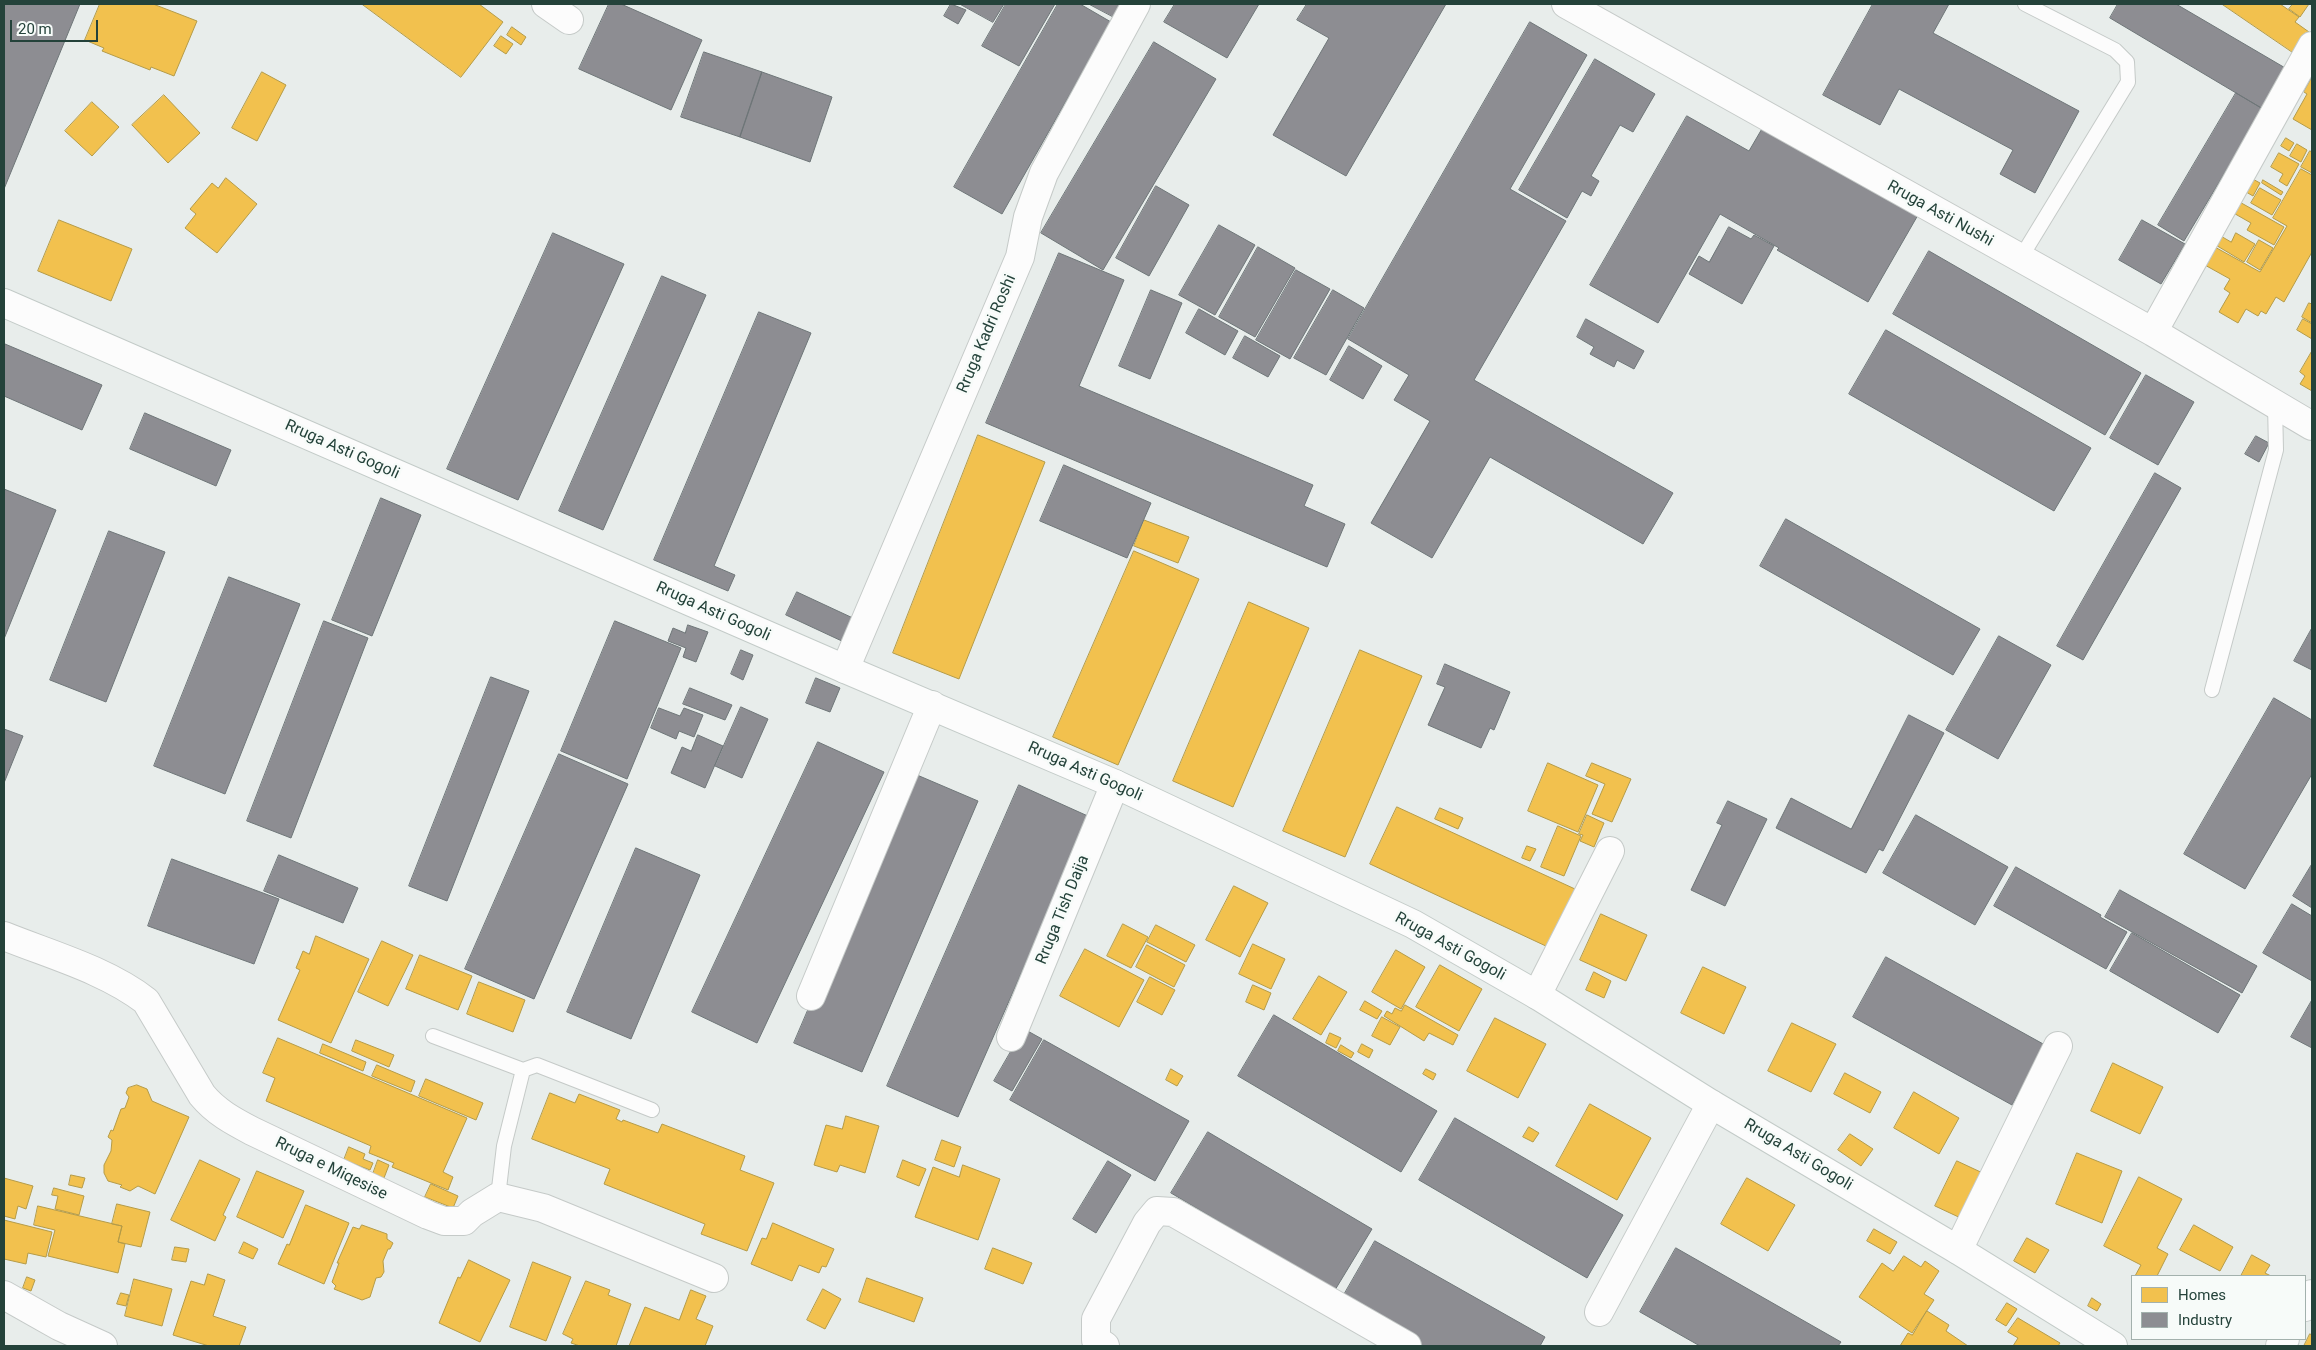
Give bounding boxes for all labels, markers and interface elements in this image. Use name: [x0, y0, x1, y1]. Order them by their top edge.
scale bar: [12, 10, 100, 42]
text: 20 m: [18, 20, 52, 38]
street label: Rruga Asti Nushi: [1883, 177, 1997, 251]
street label: Rruga Kadri Roshi: [953, 272, 1021, 396]
street label: Rruga Asti Gogoli: [282, 416, 402, 484]
street label: Rruga Asti Gogoli: [653, 578, 773, 646]
street label: Rruga Asti Gogoli: [1025, 738, 1145, 806]
street label: Rruga Tish Daija: [1032, 853, 1094, 967]
street label: Rruga Asti Gogoli: [1391, 909, 1509, 985]
street label: Rruga Asti Gogoli: [1740, 1115, 1856, 1195]
street label: Rruga e Miqesise: [272, 1134, 390, 1204]
legend: [2131, 1275, 2306, 1340]
text: Homes: [2178, 1286, 2226, 1304]
text: Industry: [2178, 1311, 2232, 1329]

